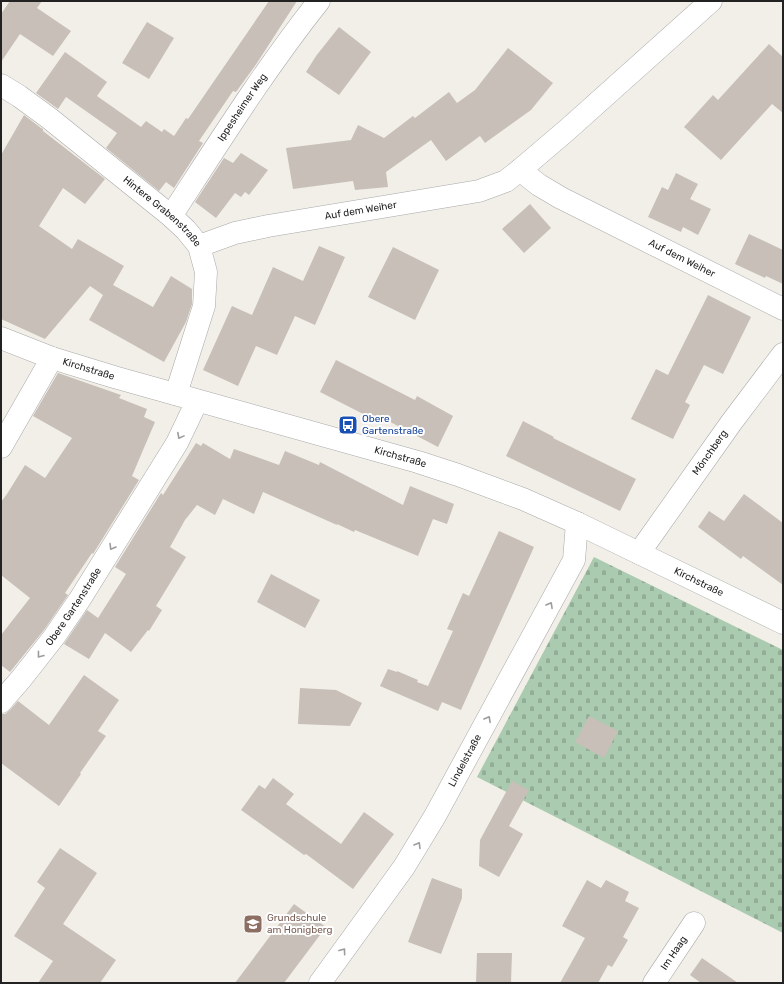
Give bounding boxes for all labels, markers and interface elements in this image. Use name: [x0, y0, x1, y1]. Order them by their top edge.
street label: Ippesheimer Weg: [215, 71, 270, 144]
street label: Hintere Grabenstraße: [121, 174, 203, 249]
street label: Auf dem Weiher: [324, 199, 398, 223]
street label: Auf dem Weiher: [647, 237, 717, 280]
street label: Kirchstraße: [61, 356, 116, 383]
place label: Obere Gartenstraße: [362, 413, 424, 437]
bus stop icon: Obere Gartenstraße: [337, 414, 359, 436]
street label: Mönchberg: [690, 428, 730, 478]
one-way arrow: [178, 432, 185, 439]
street label: Kirchstraße: [373, 444, 428, 470]
one-way arrow: [110, 543, 117, 550]
street label: Obere Gartenstraße: [43, 565, 104, 648]
street label: Kirchstraße: [672, 565, 726, 599]
one-way arrow: [545, 602, 552, 609]
one-way arrow: [38, 650, 45, 657]
one-way arrow: [483, 716, 490, 723]
street label: Lindelstraße: [446, 732, 484, 789]
one-way arrow: [413, 842, 420, 849]
place label: Grundschule am Honigberg: [267, 912, 332, 936]
school or university icon: Grundschule am Honigberg: [242, 913, 264, 935]
street label: Im Haag: [658, 934, 690, 972]
one-way arrow: [338, 949, 345, 956]

